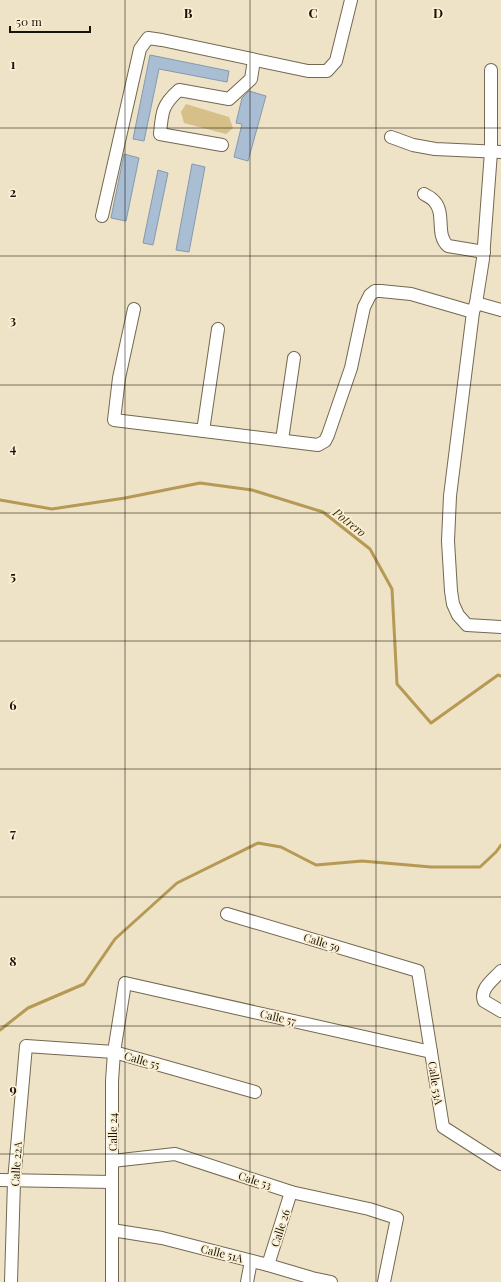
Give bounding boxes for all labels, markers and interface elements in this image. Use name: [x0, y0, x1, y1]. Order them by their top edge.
text: B: [184, 4, 193, 21]
text: C: [308, 4, 318, 21]
text: D: [433, 4, 443, 21]
scale bar: [10, 8, 90, 34]
text: 50 m: [16, 13, 42, 29]
text: 1: [11, 55, 16, 72]
text: 2: [10, 183, 17, 200]
text: 3: [10, 311, 16, 328]
text: 4: [10, 439, 17, 456]
water label: Potrero: [329, 504, 370, 540]
text: 5: [10, 567, 16, 584]
text: 6: [9, 696, 17, 713]
text: 7: [10, 824, 16, 841]
street label: Calle 59: [302, 929, 343, 955]
text: 8: [9, 952, 17, 969]
street label: Calle 57: [258, 1006, 298, 1029]
street label: Calle 55: [122, 1048, 162, 1072]
street label: Calle 53A: [425, 1060, 447, 1106]
text: 9: [9, 1080, 17, 1097]
street label: Calle 24: [105, 1112, 120, 1151]
street label: Calle 22A: [7, 1141, 25, 1187]
street label: Cale 53: [237, 1168, 273, 1192]
street label: Calle 26: [267, 1207, 293, 1249]
street label: Calle 51A: [199, 1241, 245, 1266]

